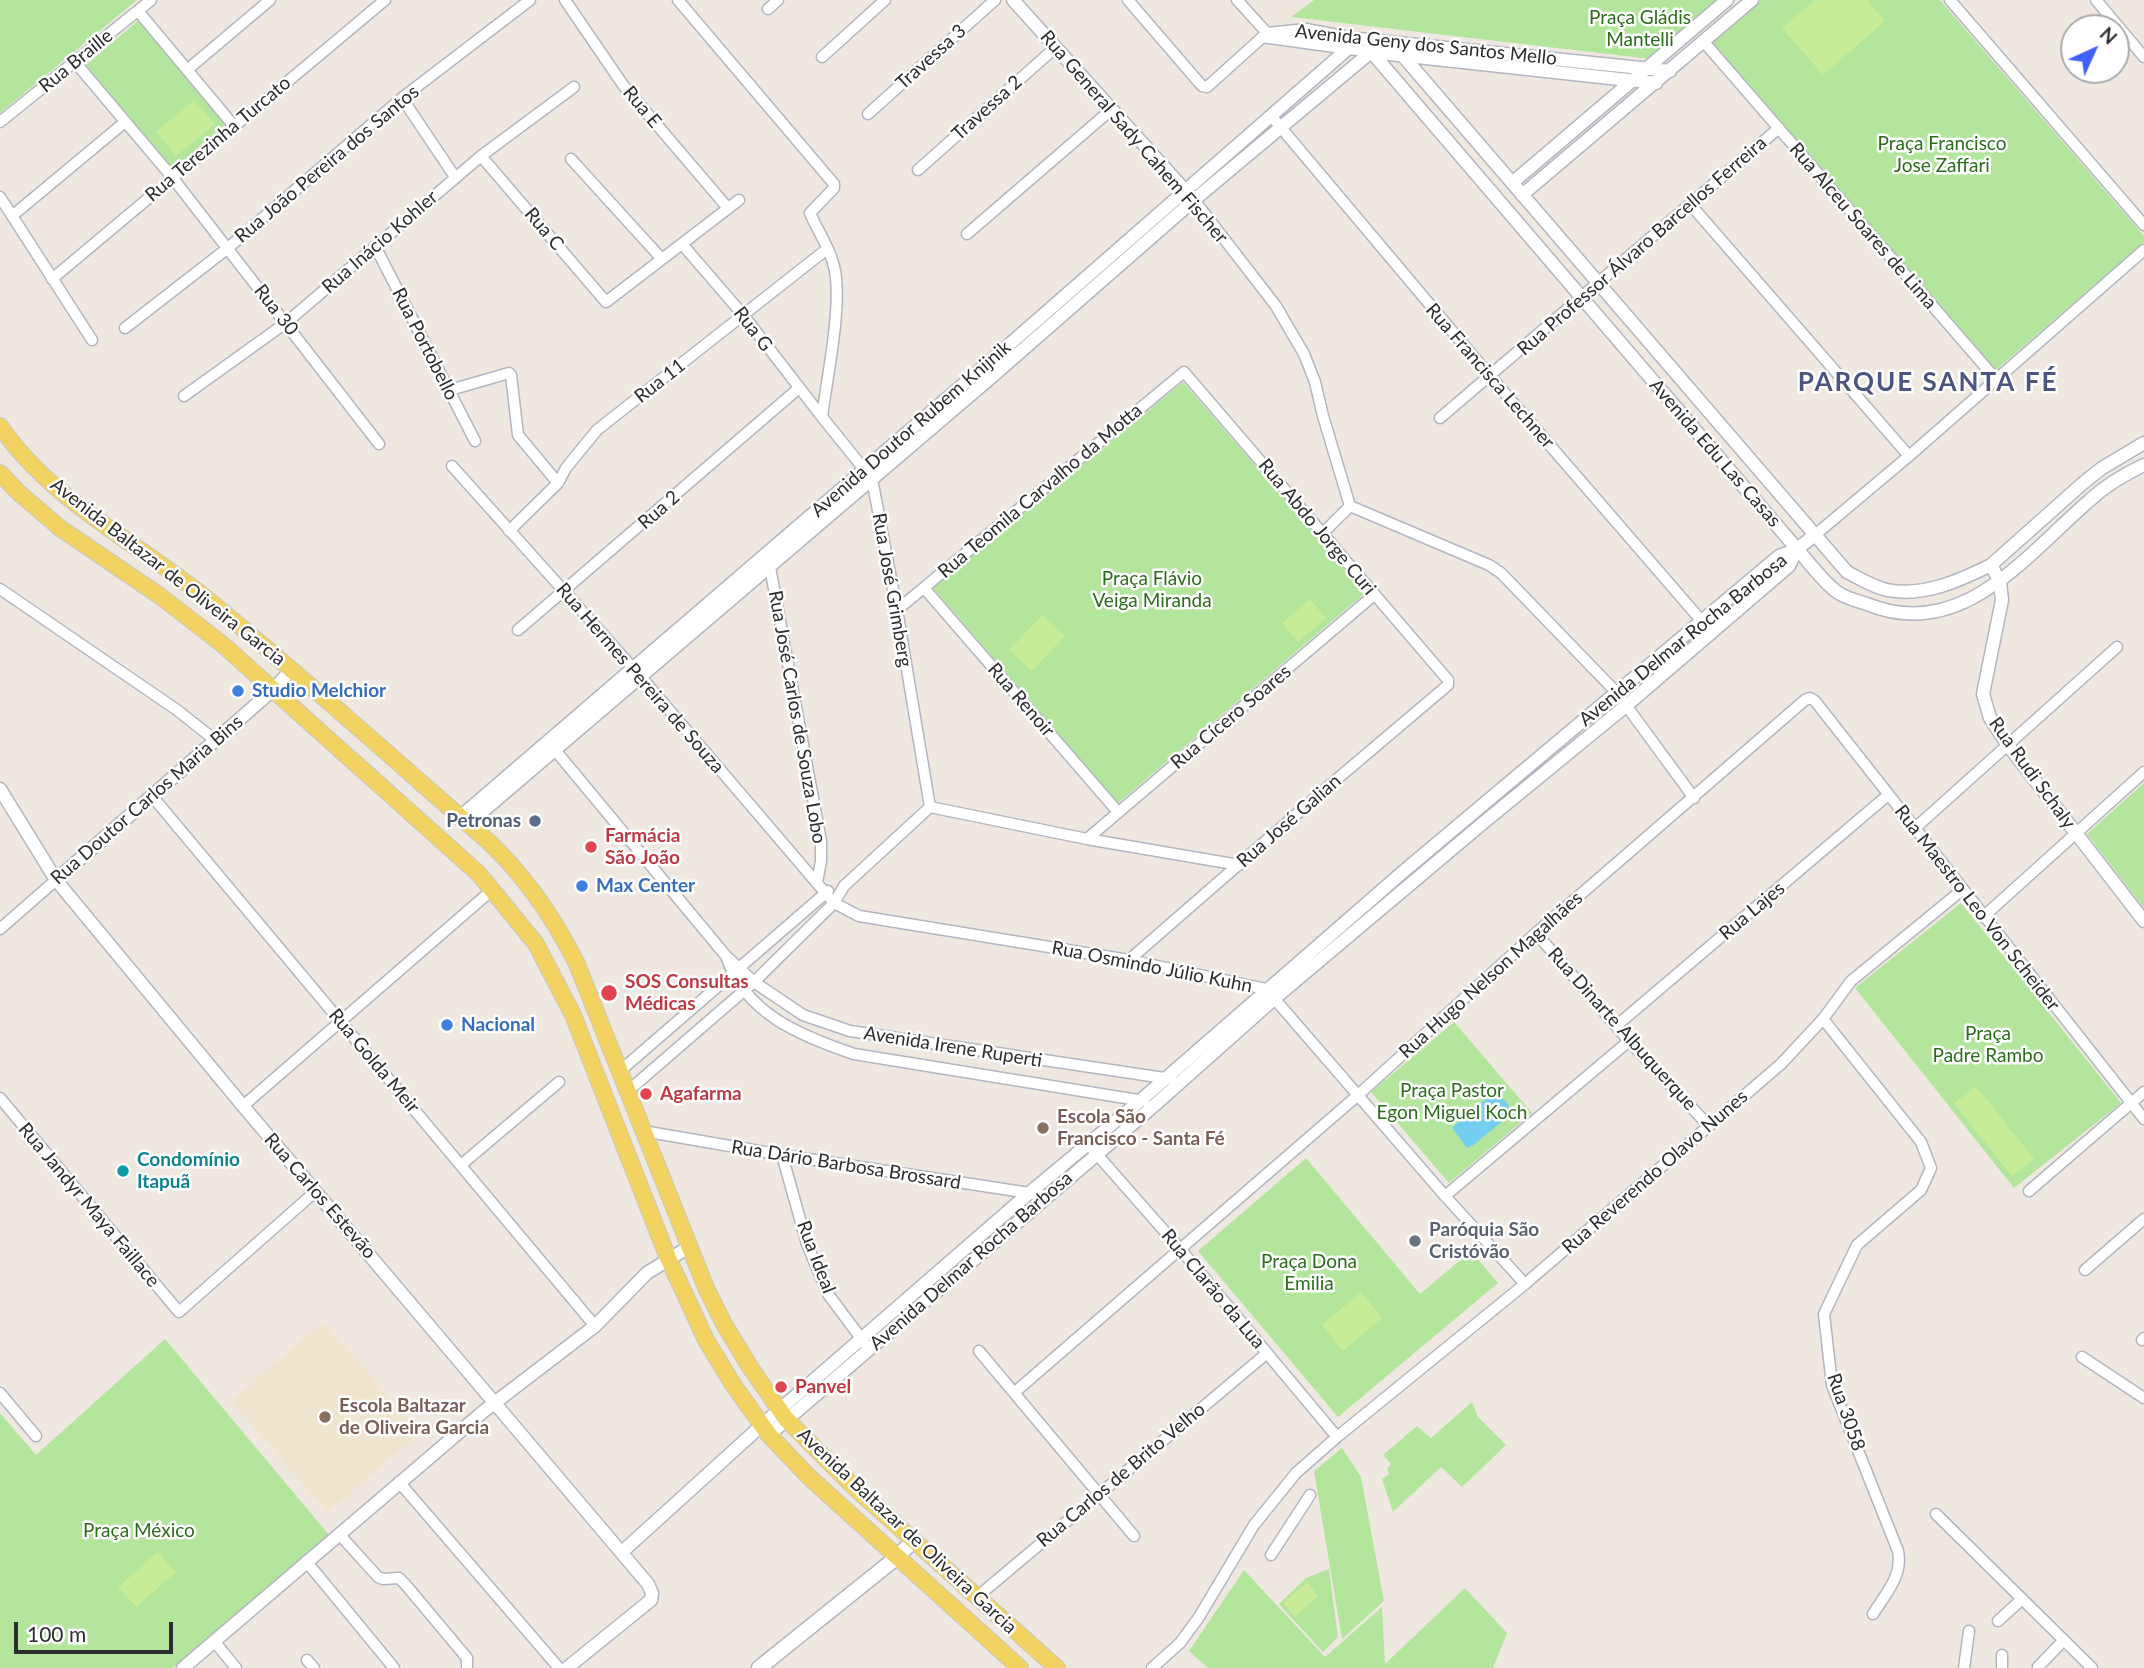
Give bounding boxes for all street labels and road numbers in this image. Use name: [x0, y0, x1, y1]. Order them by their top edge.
street label: Travessa 3: [891, 20, 971, 94]
street label: Avenida Geny dos Santos Mello: [1294, 20, 1558, 70]
street label: Rua Braille: [35, 24, 117, 98]
street label: Rua General Sady Cahem Fischer: [1035, 26, 1233, 248]
street label: Travessa 2: [947, 71, 1027, 145]
street label: Rua Terezinha Turcato: [141, 72, 295, 206]
street label: Rua João Pereira dos Santos: [230, 80, 424, 248]
street label: Rua E: [618, 82, 666, 132]
street label: Rua Professor Álvaro Barcellos Ferreira: [1513, 132, 1771, 360]
street label: Rua Alceu Soares de Lima: [1784, 138, 1942, 314]
street label: Rua Inácio Kohler: [318, 186, 442, 298]
street label: Rua C: [519, 203, 569, 255]
street label: Rua 30: [249, 280, 303, 340]
street label: Rua Portobello: [387, 284, 463, 404]
street label: Rua Francisca Lechner: [1421, 299, 1559, 453]
street label: Rua G: [729, 302, 777, 356]
street label: Avenida Doutor Rubem Knijnik: [806, 336, 1016, 522]
street label: Rua 11: [630, 354, 690, 408]
street label: Avenida Edu Las Casas: [1644, 374, 1786, 532]
street label: Rua Teomila Carvalho da Motta: [933, 399, 1147, 583]
street label: Rua Abdo Jorge Curi: [1253, 454, 1381, 600]
street label: Avenida Baltazar de Oliveira Garcia: [46, 473, 290, 671]
street label: Rua 2: [634, 486, 684, 534]
street label: Rua José Grimberg: [867, 511, 917, 669]
street label: Avenida Delmar Rocha Barbosa: [1574, 549, 1792, 731]
street label: Rua Hermes Pereira de Souza: [551, 578, 729, 778]
street label: Rua José Carlos de Souza Lobo: [763, 589, 831, 845]
street label: Rua Renoir: [983, 658, 1059, 742]
street label: Rua Cícero Soares: [1166, 660, 1296, 774]
street label: Rua Doutor Carlos Maria Bins: [46, 710, 248, 890]
street label: Rua Rudi Schaly: [1984, 713, 2080, 833]
street label: Rua José Galian: [1232, 770, 1346, 872]
street label: Rua Maestro Leo Von Scheider: [1890, 801, 2064, 1015]
street label: Rua Lajes: [1715, 877, 1789, 945]
street label: Rua Hugo Nelson Magalhães: [1395, 887, 1587, 1063]
street label: Rua Osmindo Júlio Kuhn: [1050, 936, 1254, 998]
street label: Rua Dinarte Albuquerque: [1543, 943, 1701, 1115]
street label: Rua Golda Meir: [324, 1004, 424, 1118]
street label: Avenida Irene Ruperti: [862, 1022, 1044, 1072]
street label: Rua Reverendo Olavo Nunes: [1558, 1085, 1752, 1259]
street label: Rua Jandyr Maya Faillace: [14, 1118, 164, 1292]
street label: Rua Carlos Estevão: [259, 1128, 381, 1264]
street label: Rua Dário Barbosa Brossard: [730, 1136, 962, 1194]
street label: Avenida Delmar Rocha Barbosa: [865, 1167, 1077, 1355]
street label: Rua Ideal: [792, 1217, 840, 1297]
street label: Rua Clarão da Lua: [1156, 1225, 1270, 1353]
street label: Rua 3058: [1822, 1370, 1870, 1454]
street label: Rua Carlos de Brito Velho: [1032, 1398, 1210, 1552]
street label: Avenida Baltazar de Oliveira Garcia: [793, 1423, 1021, 1639]

